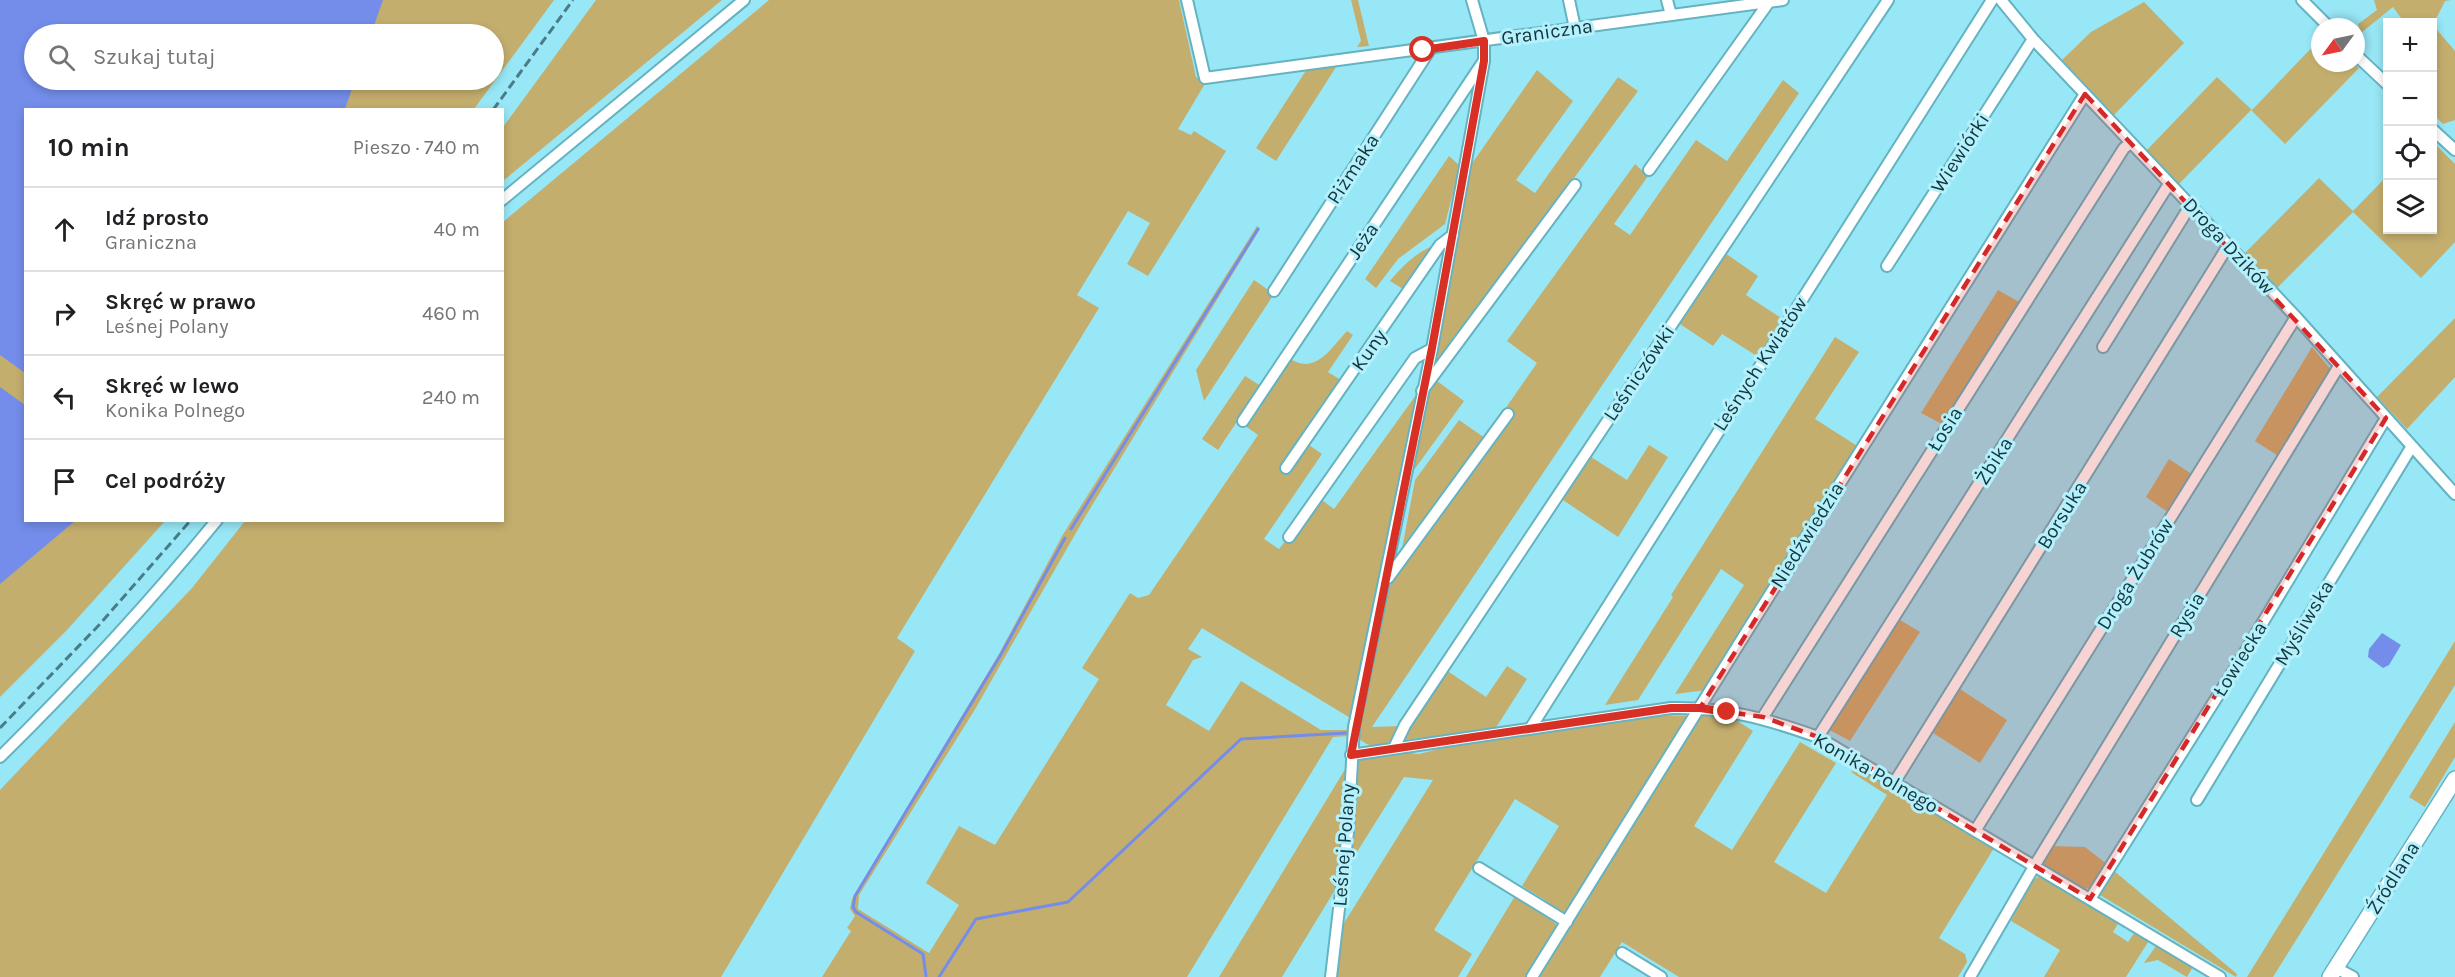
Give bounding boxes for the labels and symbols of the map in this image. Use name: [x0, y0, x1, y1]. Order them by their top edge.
street label: Graniczna: [1500, 14, 1594, 50]
north arrow: [2311, 18, 2365, 72]
route start: [1409, 36, 1435, 62]
street label: Wiewiórki: [1926, 109, 1994, 197]
street label: Piżmaka: [1322, 130, 1384, 208]
street label: Droga Dzików: [2178, 193, 2280, 299]
street label: Jeża: [1343, 218, 1383, 264]
street label: Leśnych Kwiatów: [1708, 292, 1812, 435]
street label: Leśniczówki: [1599, 321, 1679, 425]
street label: Kuny: [1346, 325, 1392, 375]
street label: Łosia: [1923, 403, 1967, 455]
street label: Żbika: [1970, 433, 2018, 489]
street label: Borsuka: [2032, 477, 2092, 553]
street label: Niedźwiedzia: [1765, 478, 1849, 592]
street label: Droga Żubrów: [2092, 514, 2179, 634]
street label: Myśliwska: [2270, 576, 2338, 670]
street label: Rysia: [2165, 588, 2209, 642]
street label: Łowiecka: [2208, 617, 2272, 701]
route end: [1713, 698, 1739, 724]
street label: Konika Polnego: [1809, 728, 1943, 818]
street label: Leśnej Polany: [1328, 783, 1360, 907]
street label: Źródlana: [2361, 837, 2424, 919]

